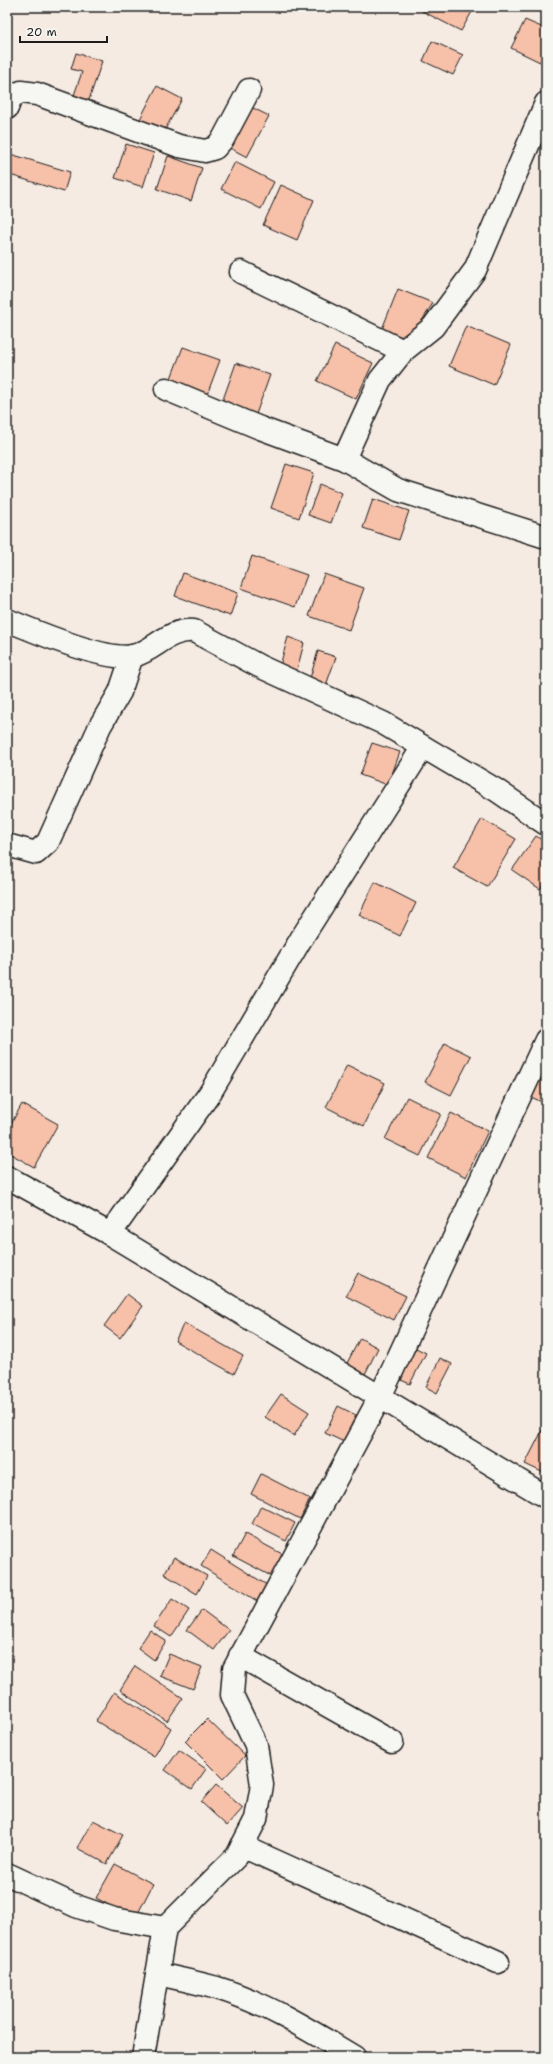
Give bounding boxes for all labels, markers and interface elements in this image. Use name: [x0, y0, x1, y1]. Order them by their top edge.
scale bar: [20, 18, 107, 44]
text: 20 m: [26, 24, 57, 40]

